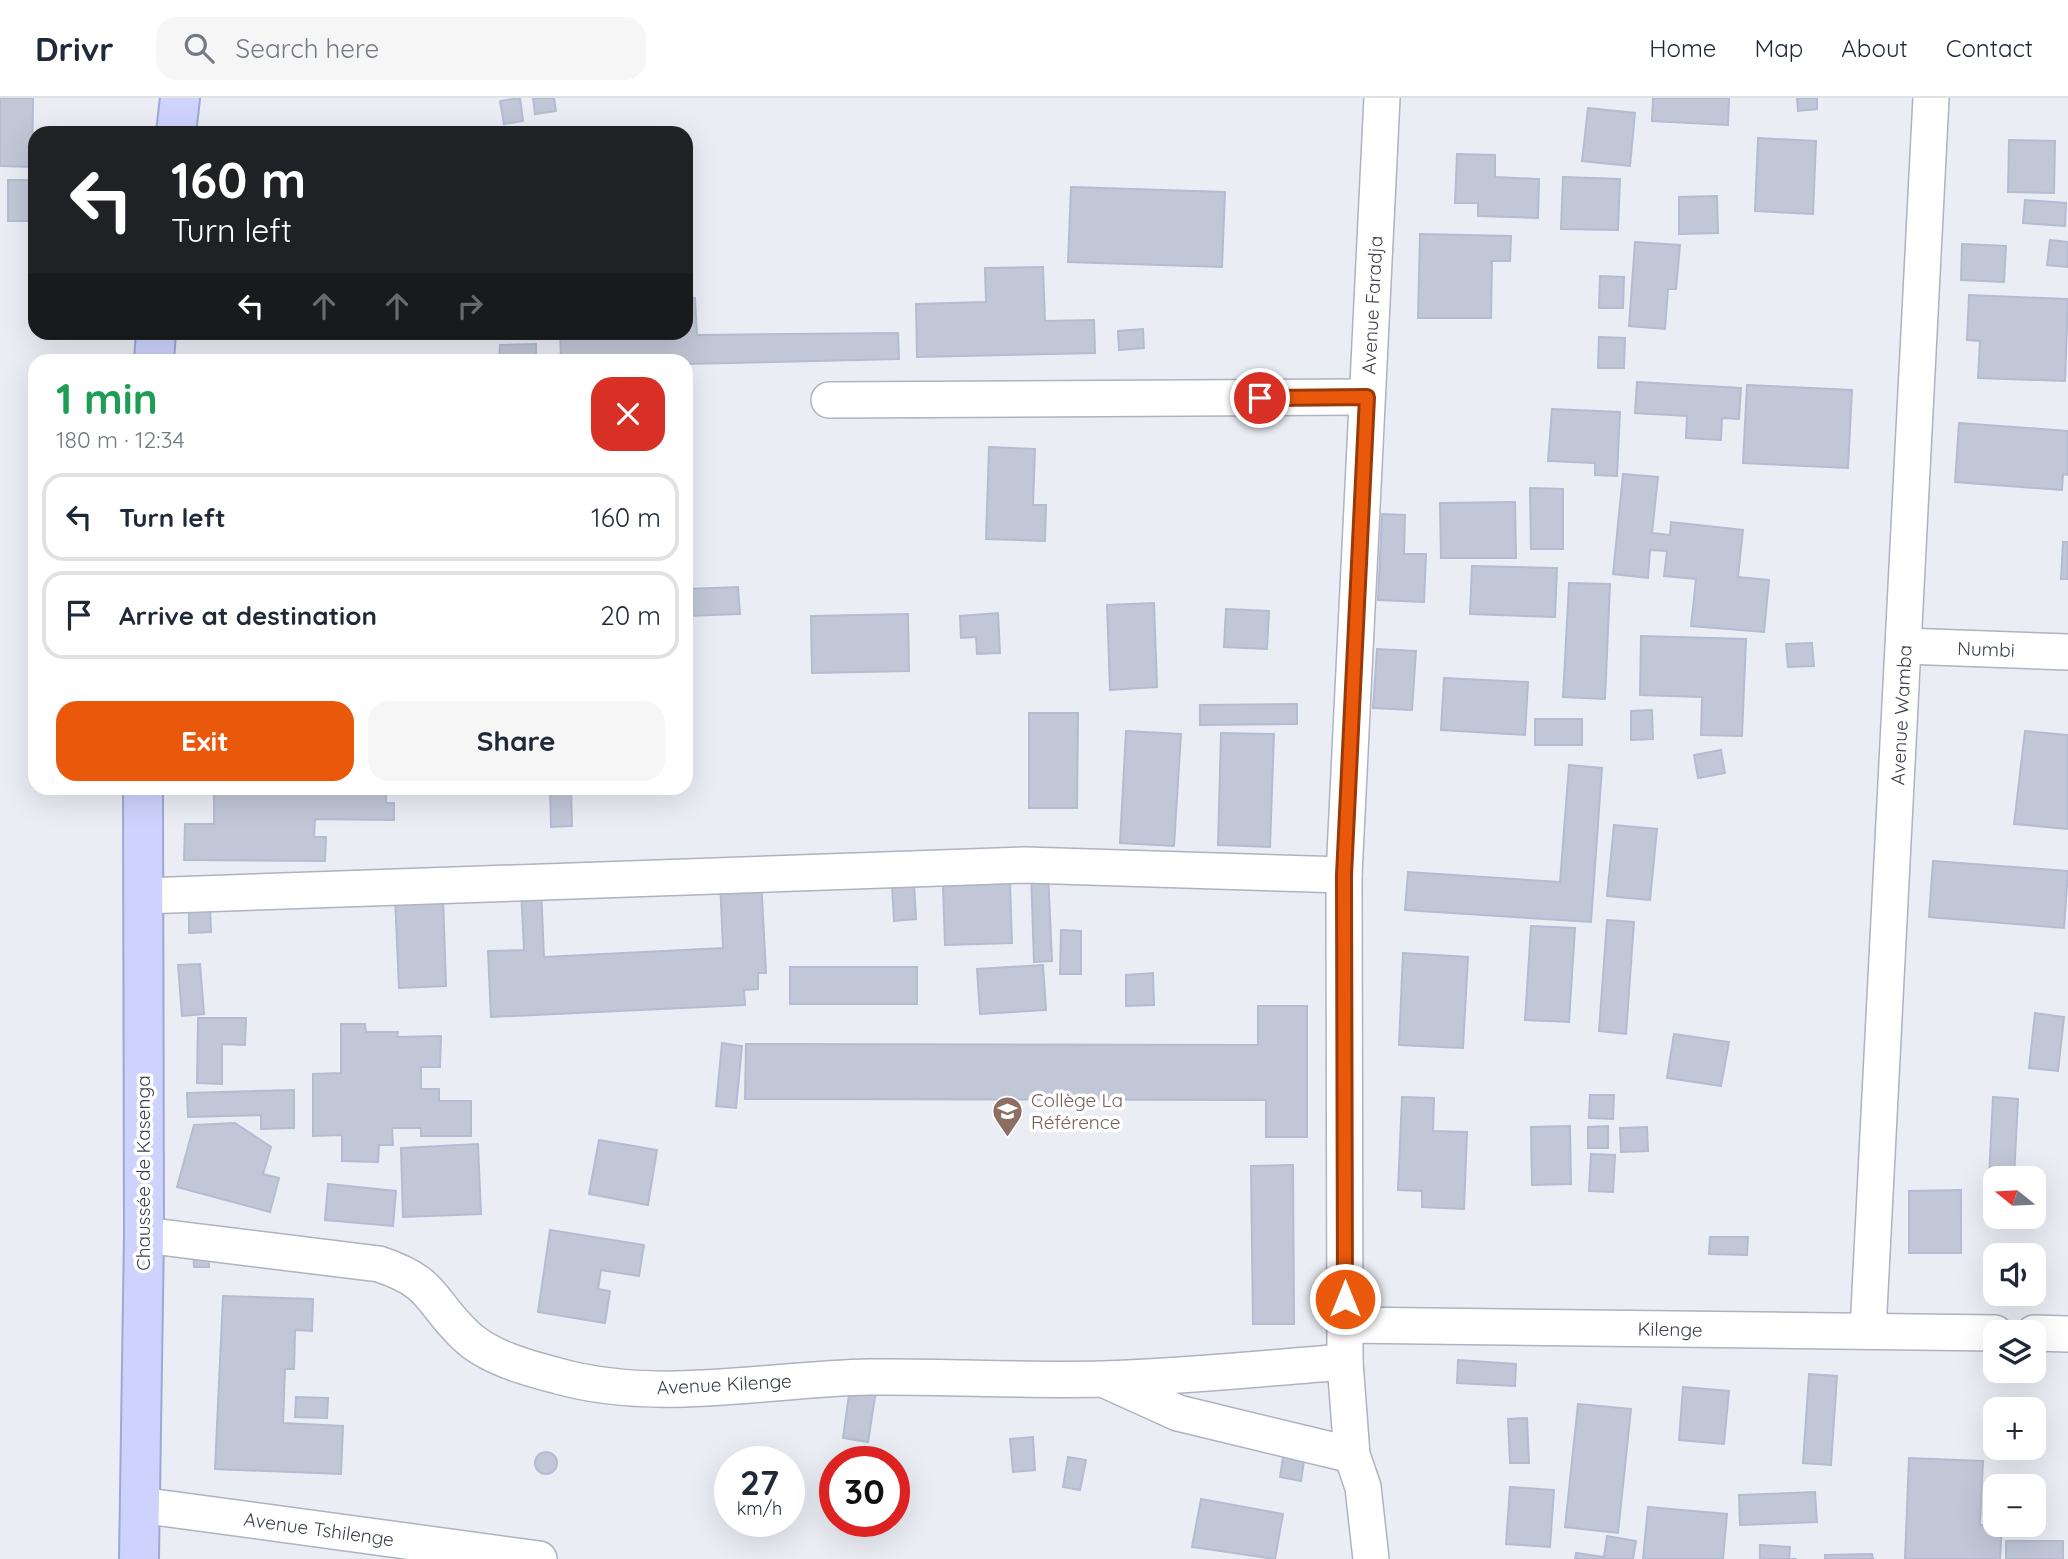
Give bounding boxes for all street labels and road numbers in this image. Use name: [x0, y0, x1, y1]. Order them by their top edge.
street label: Avenue Faradja: [1356, 235, 1388, 375]
street label: Numbi: [1957, 636, 2015, 662]
street label: Avenue Wamba: [1885, 644, 1917, 786]
street label: Chaussée de Kasenga: [131, 1075, 155, 1271]
street label: Kilenge: [1637, 1316, 1703, 1342]
street label: Avenue Kilenge: [656, 1368, 792, 1400]
street label: Avenue Tshilenge: [242, 1507, 396, 1551]

